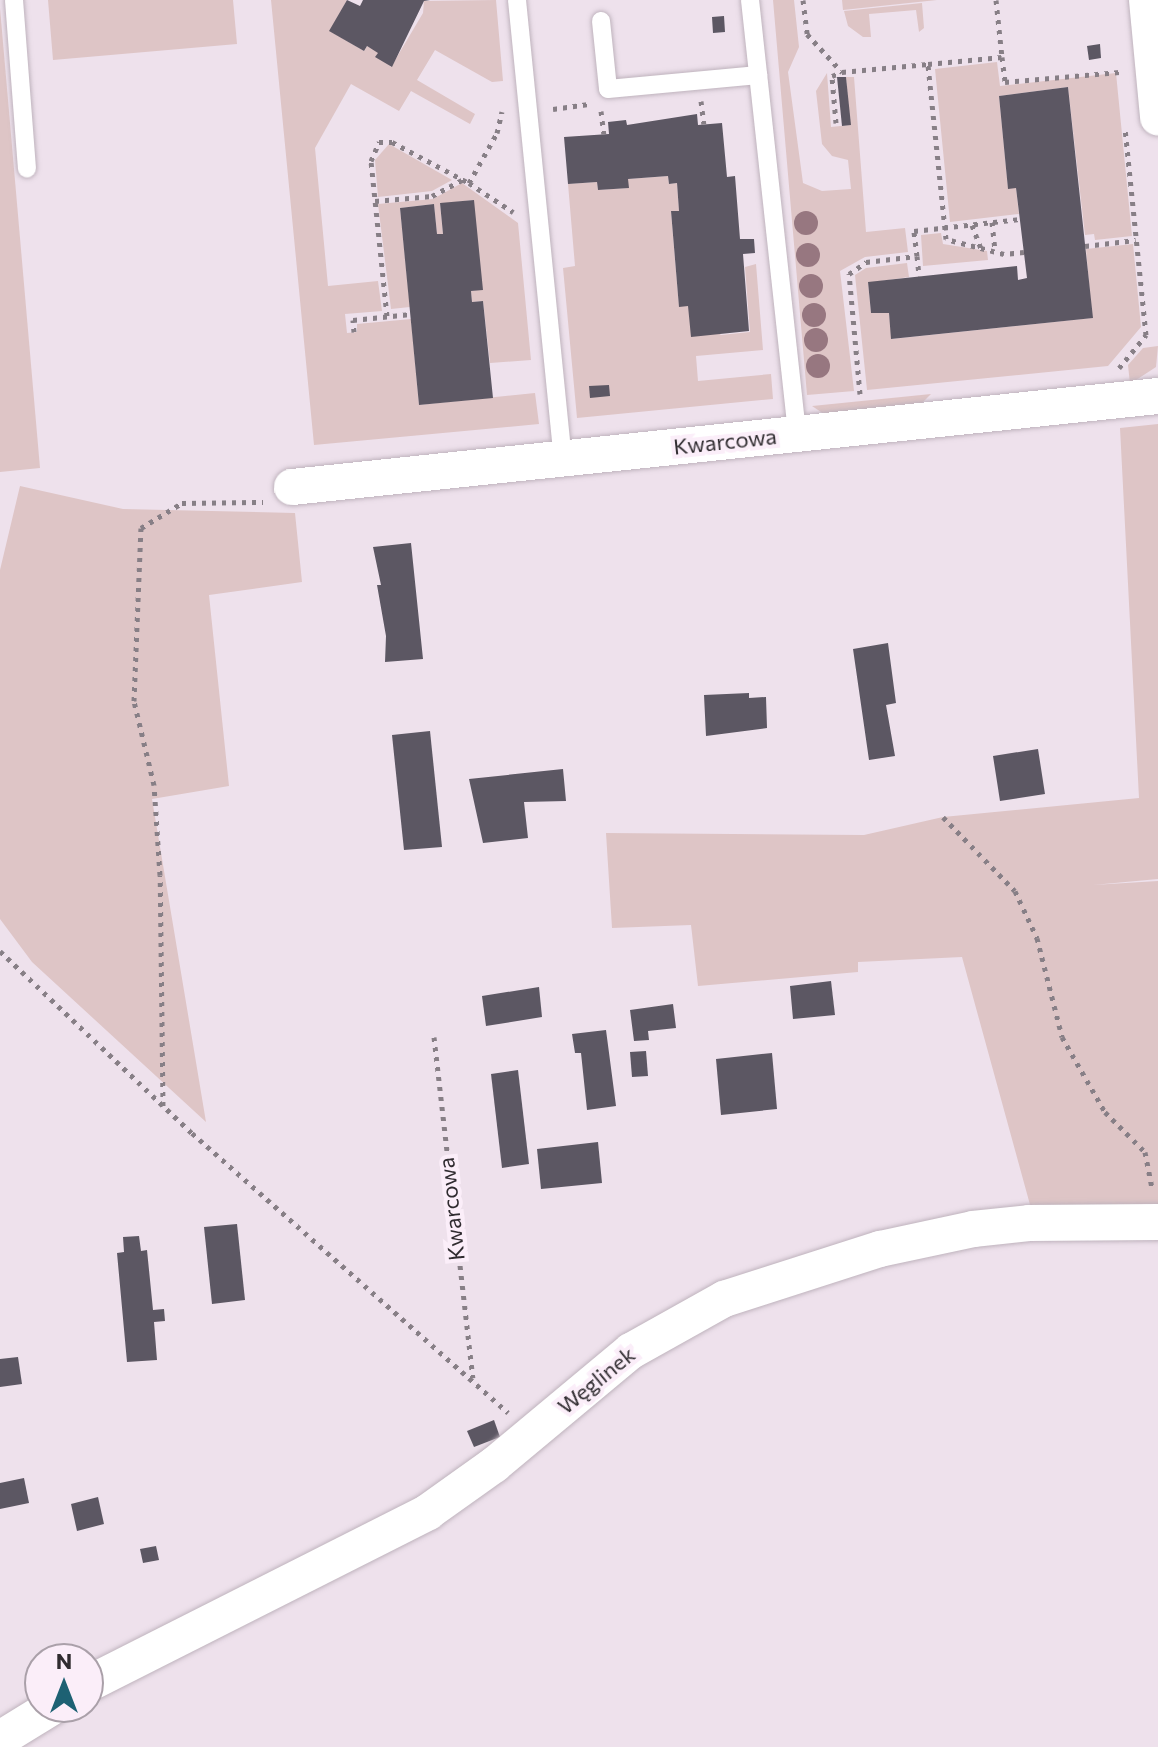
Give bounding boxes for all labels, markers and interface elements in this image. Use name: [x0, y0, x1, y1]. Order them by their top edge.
street label: Kwarcowa: [672, 422, 778, 460]
street label: Kwarcowa: [432, 1156, 470, 1262]
street label: Węglinek: [552, 1341, 640, 1419]
north arrow: [24, 1643, 104, 1723]
text: N: [56, 1647, 72, 1674]

